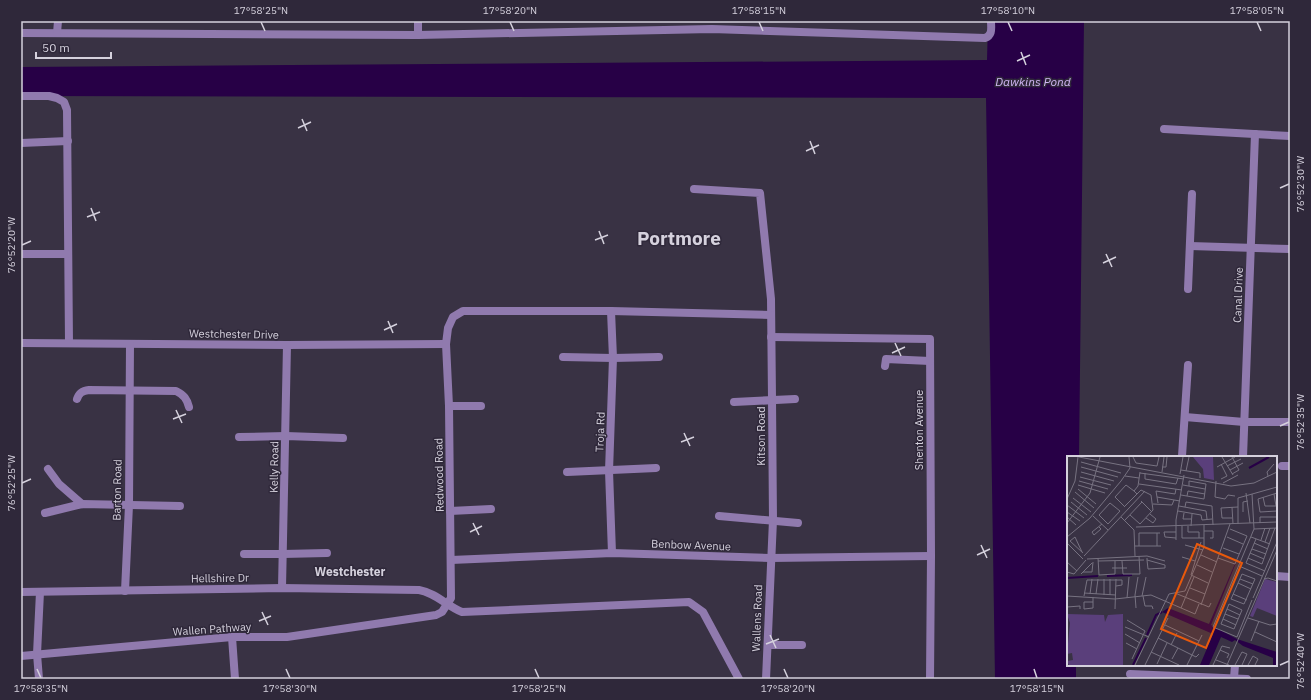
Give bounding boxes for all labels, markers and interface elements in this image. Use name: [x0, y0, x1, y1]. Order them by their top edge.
text: 17°58'25"N: [234, 4, 288, 17]
text: 17°58'20"N: [483, 4, 537, 17]
text: 17°58'15"N: [732, 4, 786, 17]
text: 17°58'10"N: [981, 4, 1035, 17]
text: 17°58'05"N: [1230, 4, 1284, 17]
scale bar: [36, 34, 111, 60]
text: 50 m: [42, 40, 70, 55]
water label: Dawkins Pond: [995, 74, 1071, 89]
text: 76°52'30"W: [1294, 156, 1307, 212]
text: 76°52'20"W: [5, 217, 18, 273]
district label: Portmore: [637, 226, 721, 250]
street label: Canal Drive: [1230, 267, 1246, 323]
street label: Westchester Drive: [189, 326, 279, 342]
street label: Shenton Avenue: [912, 390, 926, 470]
text: 76°52'35"W: [1294, 394, 1307, 450]
street label: Kitson Road: [754, 406, 768, 466]
street label: Troja Rd: [592, 412, 608, 452]
street label: Redwood Road: [431, 438, 447, 512]
street label: Kelly Road: [267, 441, 281, 493]
text: 76°52'25"W: [5, 455, 18, 511]
inset map: [1067, 456, 1277, 666]
street label: Barton Road: [109, 459, 125, 521]
street label: Benbow Avenue: [651, 537, 731, 553]
district label: Westchester: [315, 564, 386, 579]
street label: Hellshire Dr: [191, 570, 249, 586]
street label: Wallens Road: [749, 584, 765, 652]
street label: Wallen Pathway: [172, 619, 252, 639]
text: 76°52'40"W: [1294, 633, 1307, 689]
text: 17°58'35"N: [14, 682, 68, 695]
text: 17°58'30"N: [263, 682, 317, 695]
text: 17°58'25"N: [512, 682, 566, 695]
text: 17°58'20"N: [761, 682, 815, 695]
text: 17°58'15"N: [1010, 682, 1064, 695]

